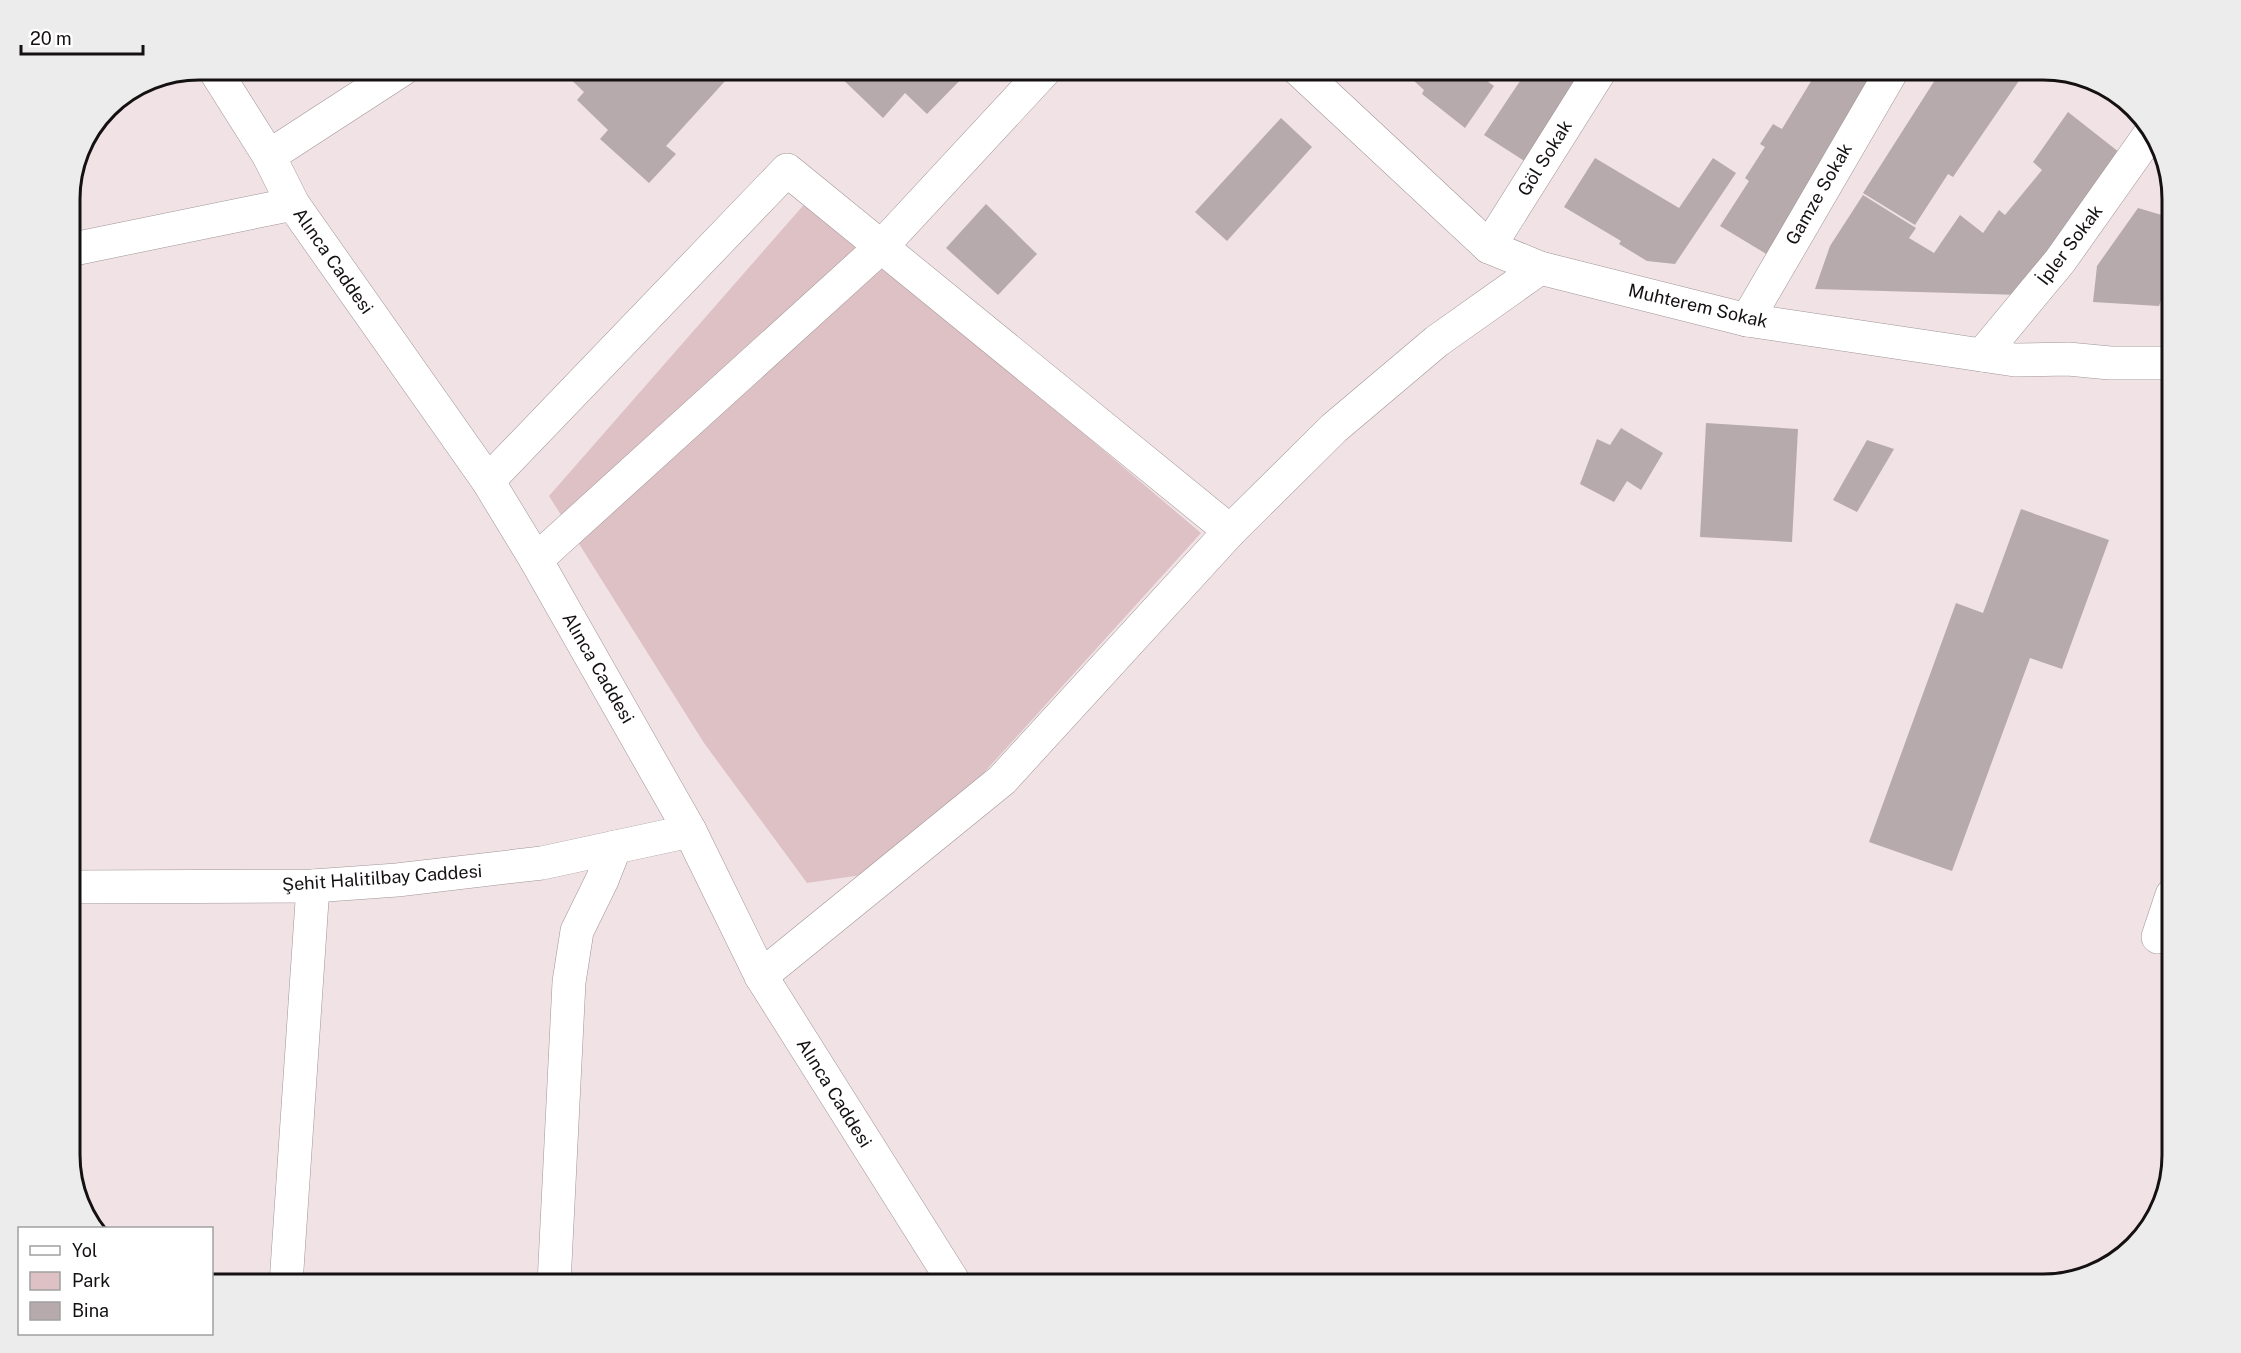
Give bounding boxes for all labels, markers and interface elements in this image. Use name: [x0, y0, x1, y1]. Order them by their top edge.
scale bar: [21, 18, 142, 56]
text: 20 m: [30, 28, 72, 49]
street label: Göl Sokak: [1513, 116, 1576, 200]
street label: Gamze Sokak: [1781, 139, 1856, 248]
street label: İpler Sokak: [2032, 200, 2106, 289]
street label: Alınca Caddesi: [289, 204, 378, 318]
street label: Muhterem Sokak: [1626, 279, 1770, 332]
street label: Alınca Caddesi: [558, 609, 639, 727]
street label: Şehit Halitilbay Caddesi: [281, 860, 483, 895]
street label: Alınca Caddesi: [793, 1034, 876, 1151]
legend: [18, 1227, 213, 1335]
text: Yol: [72, 1240, 97, 1261]
text: Park: [72, 1270, 110, 1291]
text: Bina: [72, 1300, 109, 1321]

